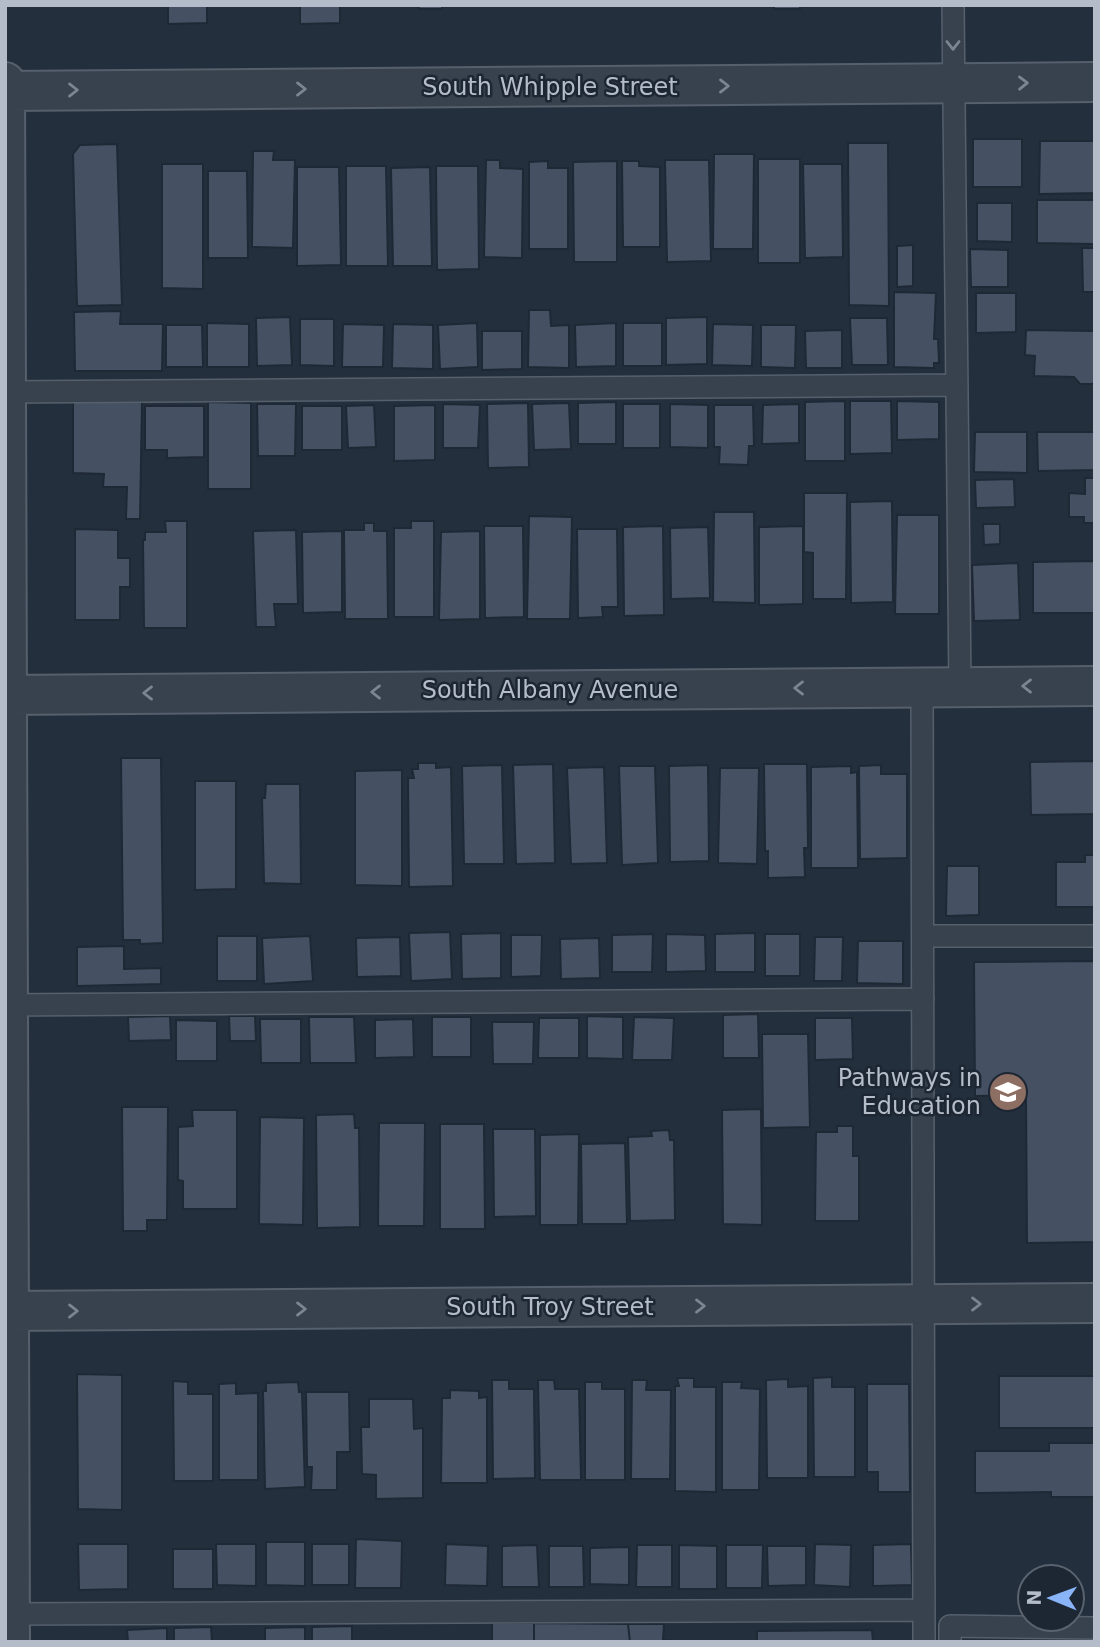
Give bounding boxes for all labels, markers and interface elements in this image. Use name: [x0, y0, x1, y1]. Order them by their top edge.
one-way arrow: [945, 40, 961, 51]
street label: South Whipple Street: [422, 73, 678, 101]
one-way arrow: [1017, 76, 1028, 91]
one-way arrow: [720, 78, 730, 94]
one-way arrow: [296, 81, 307, 97]
one-way arrow: [69, 82, 79, 98]
street label: South Albany Avenue: [422, 676, 678, 704]
one-way arrow: [1021, 678, 1031, 694]
one-way arrow: [793, 680, 804, 696]
one-way arrow: [370, 684, 380, 700]
one-way arrow: [142, 686, 153, 701]
place label: Pathways in Education: [838, 1064, 981, 1120]
school or university icon: Pathways in Education: [987, 1071, 1029, 1113]
street label: South Troy Street: [446, 1293, 654, 1321]
one-way arrow: [972, 1296, 982, 1312]
one-way arrow: [695, 1298, 706, 1314]
one-way arrow: [296, 1301, 307, 1317]
one-way arrow: [69, 1303, 79, 1319]
north arrow: [1016, 1563, 1086, 1633]
text: N: [1023, 1590, 1045, 1606]

